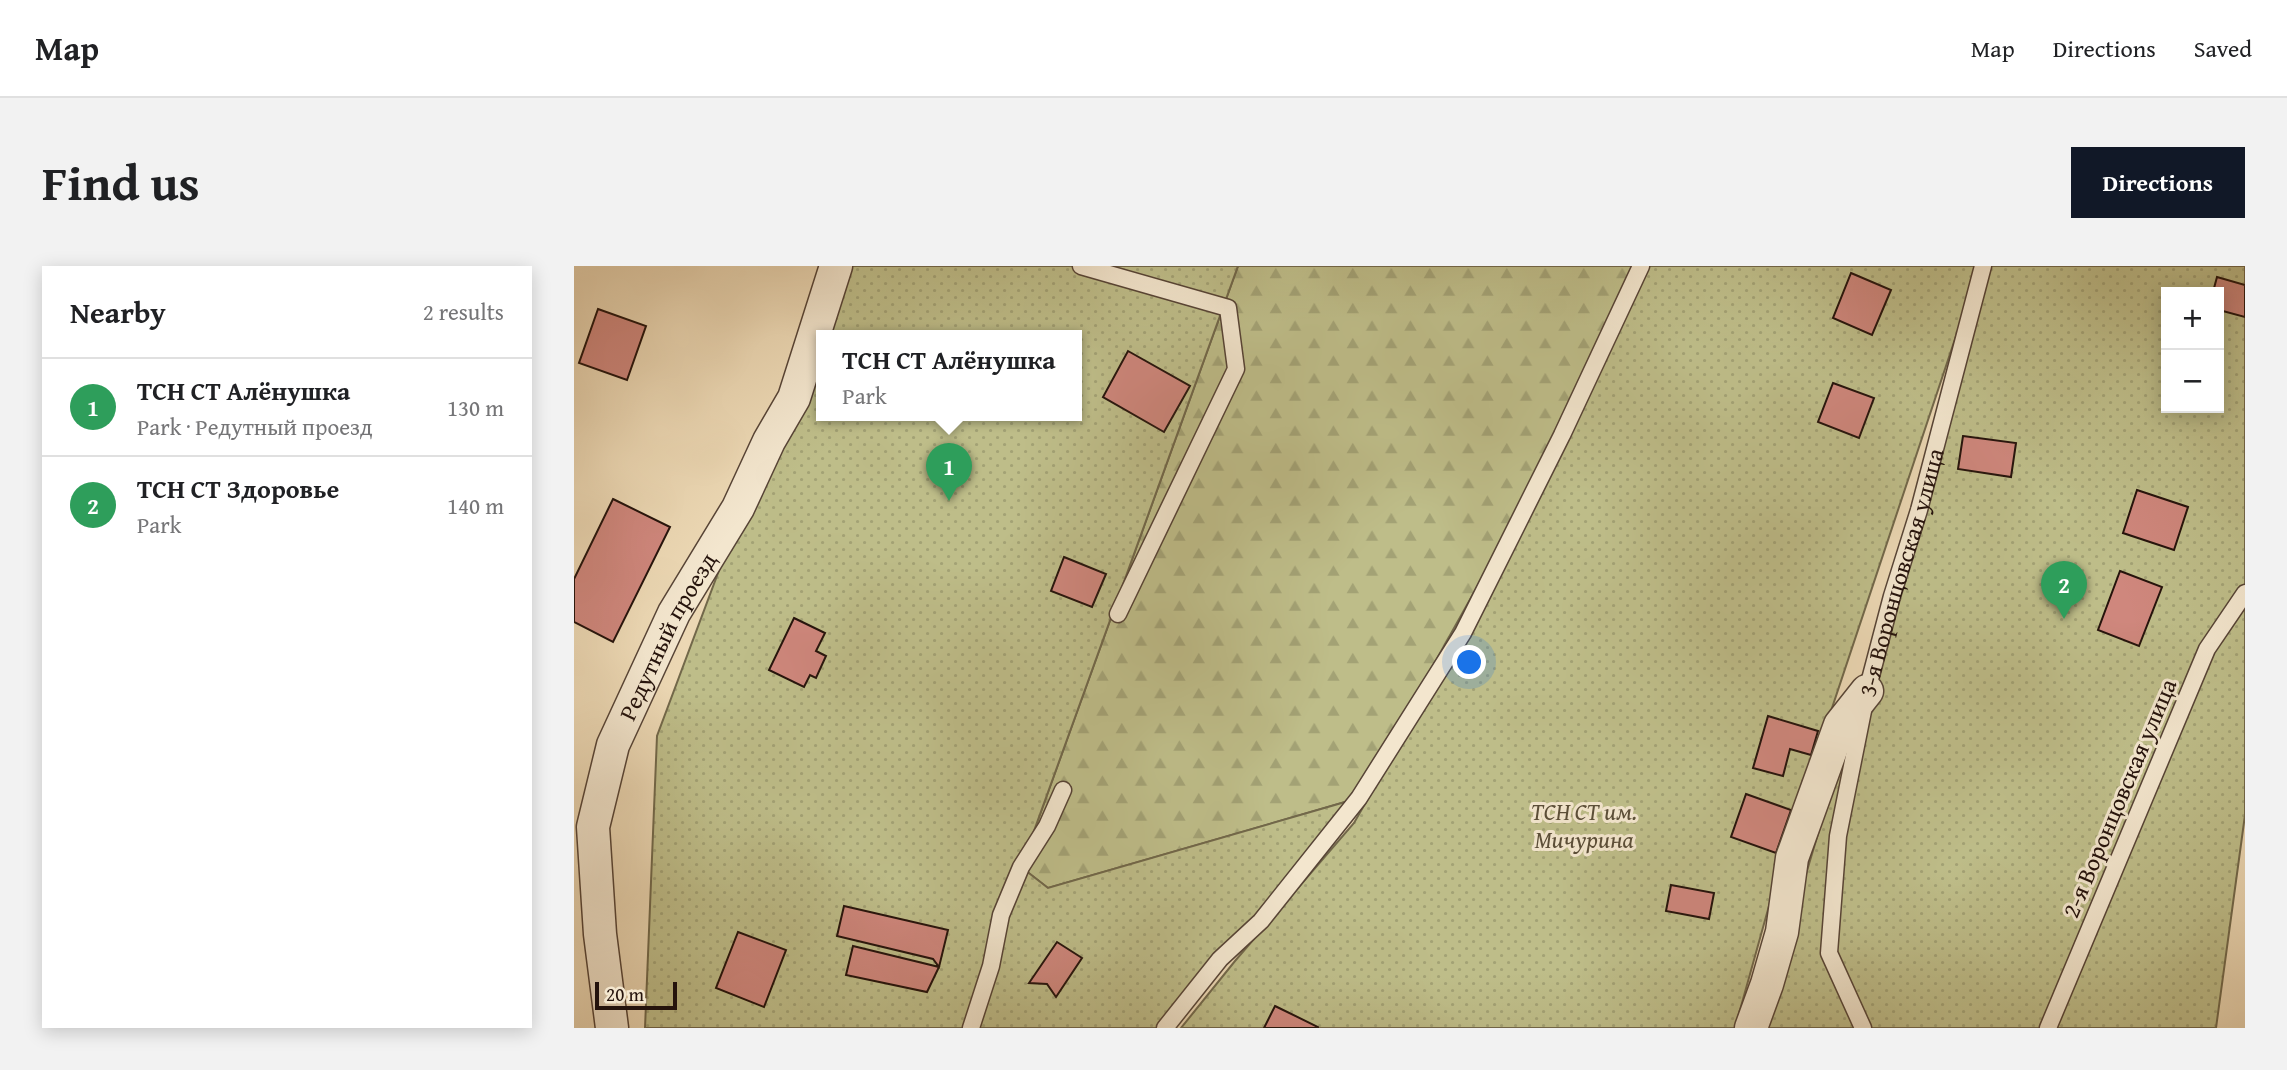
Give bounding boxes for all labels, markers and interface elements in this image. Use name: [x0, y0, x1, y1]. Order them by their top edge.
text: Map: [35, 24, 99, 72]
text: Map: [1971, 31, 2015, 66]
text: Directions: [2053, 31, 2156, 66]
text: Saved: [2194, 31, 2252, 66]
text: Find us: [42, 146, 200, 218]
button: Directions: [2071, 147, 2245, 218]
map controls: [2161, 287, 2224, 413]
button: +: [2161, 287, 2224, 350]
text: Nearby: [70, 290, 166, 334]
text: 2 results: [423, 295, 504, 328]
popup: [816, 330, 1082, 421]
text: ТСН СТ Алёнушка: [842, 340, 1056, 379]
button: −: [2161, 350, 2224, 413]
text: ТСН СТ Алёнушка: [137, 371, 350, 410]
text: Park: [842, 379, 887, 412]
text: 1: [87, 391, 99, 424]
text: 130 m: [447, 391, 504, 424]
text: Park · Редутный проезд: [137, 410, 372, 443]
pin: 1: [926, 443, 972, 501]
street label: 3-я Воронцовская улица: [1849, 444, 1952, 700]
text: ТСН СТ Здоровье: [137, 469, 339, 508]
text: 2: [87, 489, 99, 522]
text: 140 m: [447, 489, 504, 522]
text: Park: [137, 508, 181, 541]
street label: Редутный проезд: [609, 545, 725, 726]
pin: 2: [2041, 561, 2087, 619]
your location: [1452, 645, 1486, 679]
street label: 2-я Воронцовская улица: [2053, 673, 2185, 923]
park label: ТСН СТ им. Мичурина: [1531, 794, 1637, 857]
scale bar: [595, 979, 677, 1011]
text: 20 m: [606, 980, 644, 1008]

